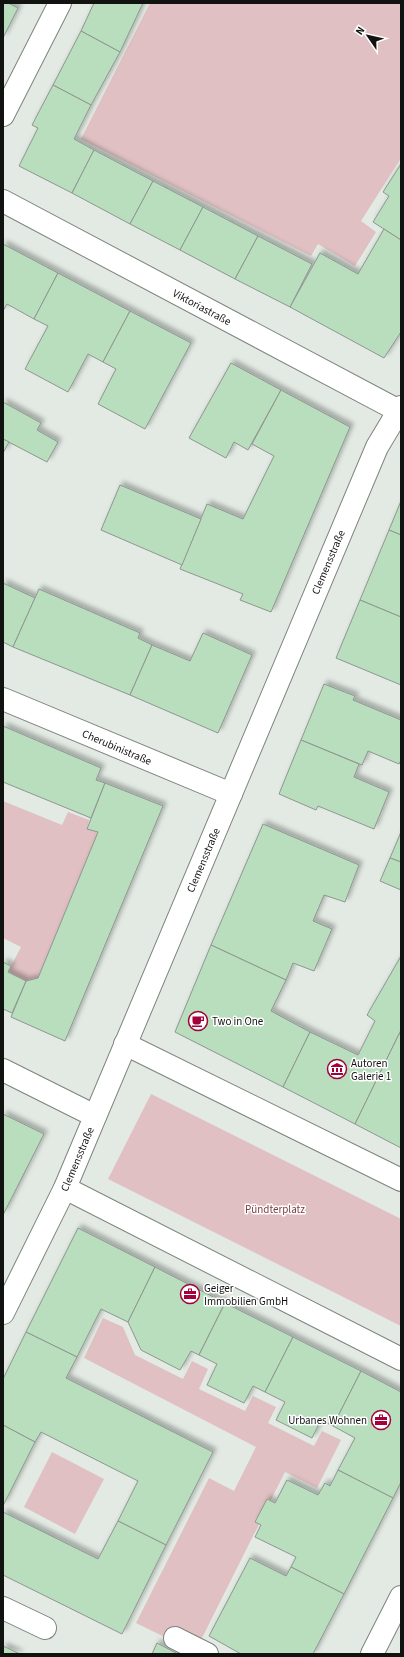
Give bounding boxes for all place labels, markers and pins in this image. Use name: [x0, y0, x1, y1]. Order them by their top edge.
cafe icon: Two in One: [187, 1010, 209, 1032]
place label: Two in One: [212, 1014, 264, 1029]
place label: Autoren Galerie 1: [351, 1056, 391, 1084]
museum icon: Autoren Galerie 1: [326, 1058, 348, 1080]
place label: Geiger Immobilien GmbH: [204, 1281, 288, 1309]
office icon: Geiger Immobilien GmbH: [179, 1283, 201, 1305]
office icon: Urbanes Wohnen: [370, 1409, 392, 1431]
place label: Urbanes Wohnen: [288, 1413, 367, 1428]

